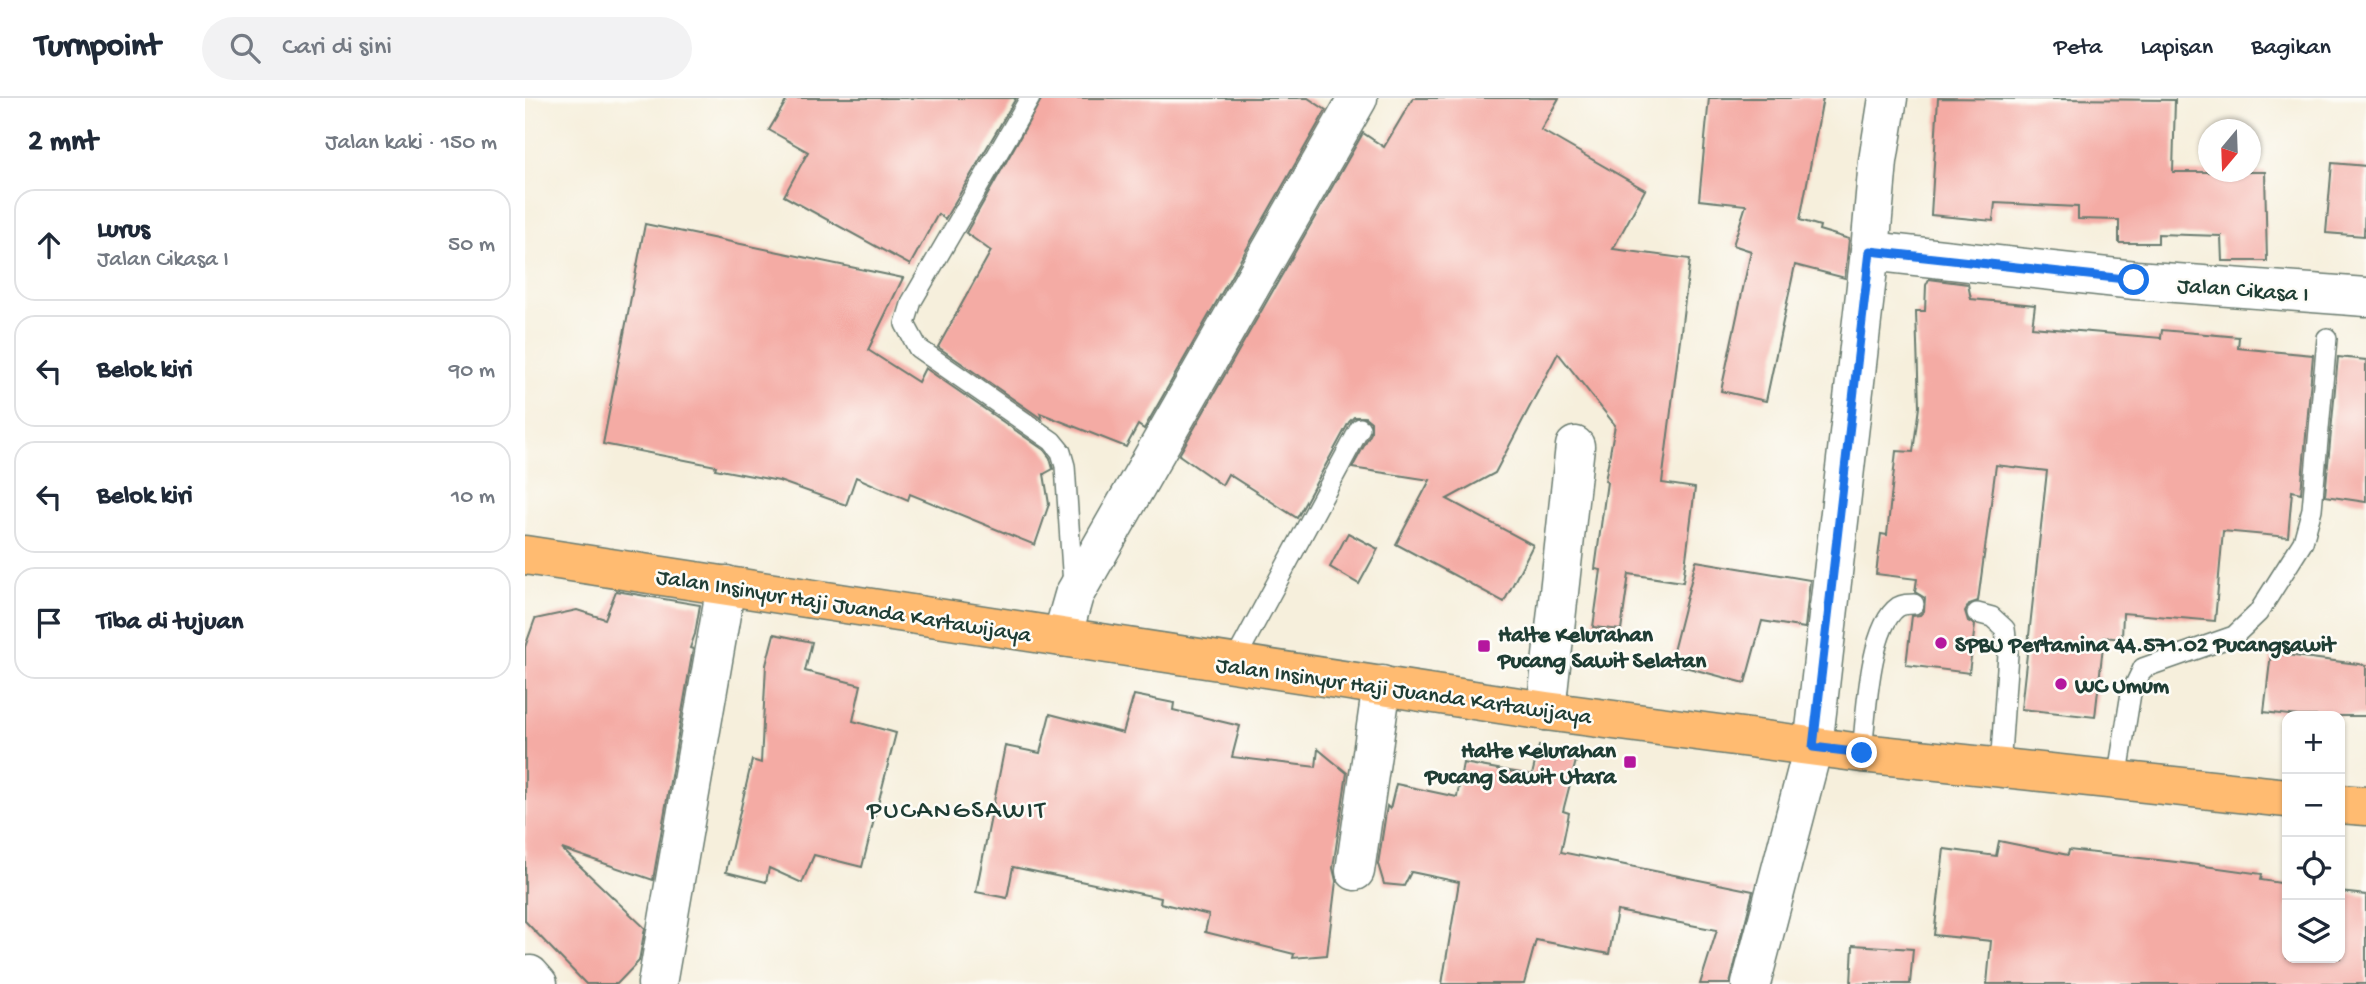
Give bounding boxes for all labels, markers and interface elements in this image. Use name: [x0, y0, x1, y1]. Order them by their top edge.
search box: [202, 17, 692, 80]
text: Turnpoint: [35, 29, 160, 67]
icon: search: [226, 29, 264, 67]
text: Cari di sini: [282, 33, 392, 64]
text: Peta: [2054, 34, 2102, 63]
text: Lapisan: [2140, 34, 2213, 63]
text: Bagikan: [2251, 34, 2331, 63]
north arrow: [2198, 119, 2261, 182]
text: 2 mnt: [28, 126, 98, 161]
text: Jalan kaki · 150 m: [325, 130, 497, 157]
text: Lurus: [97, 216, 150, 247]
icon: ahead: [30, 226, 68, 264]
text: 50 m: [448, 232, 495, 259]
text: Jalan Cikasa I: [97, 247, 229, 274]
route start: [2118, 264, 2149, 295]
street label: Jalan Cikasa I: [2176, 273, 2309, 310]
icon: left: [30, 352, 68, 390]
text: Belok kiri: [97, 356, 193, 387]
text: 90 m: [449, 358, 495, 385]
icon: left: [30, 478, 68, 516]
text: Belok kiri: [97, 482, 193, 513]
text: 10 m: [451, 484, 495, 511]
street label: Jalan Insinyur Haji Juanda Kartawijaya: [654, 564, 1034, 651]
icon: arrive: [30, 604, 68, 642]
text: Tiba di tujuan: [97, 608, 243, 639]
place label: Halte Kelurahan Pucang Sawit Selatan: [1496, 623, 1707, 676]
place label: SPBU Pertamina 44.571.02 Pucangsawit: [1955, 633, 2338, 660]
marker: SPBU Pertamina 44.571.02 Pucangsawit: [1933, 635, 1949, 651]
marker: Halte Kelurahan Pucang Sawit Selatan: [1476, 638, 1492, 654]
street label: Jalan Insinyur Haji Juanda Kartawijaya: [1214, 653, 1594, 732]
place label: WC Umum: [2074, 674, 2170, 701]
marker: WC Umum: [2053, 676, 2069, 692]
map controls: [2282, 711, 2345, 963]
button: +: [2282, 711, 2345, 774]
route end: [1846, 737, 1877, 768]
place label: Halte Kelurahan Pucang Sawit Utara: [1423, 739, 1617, 792]
marker: Halte Kelurahan Pucang Sawit Utara: [1622, 754, 1638, 770]
button: −: [2282, 774, 2345, 837]
district label: PUCANGSAWIT: [866, 797, 1047, 828]
button: locate: [2282, 837, 2345, 900]
button: layers: [2282, 900, 2345, 963]

